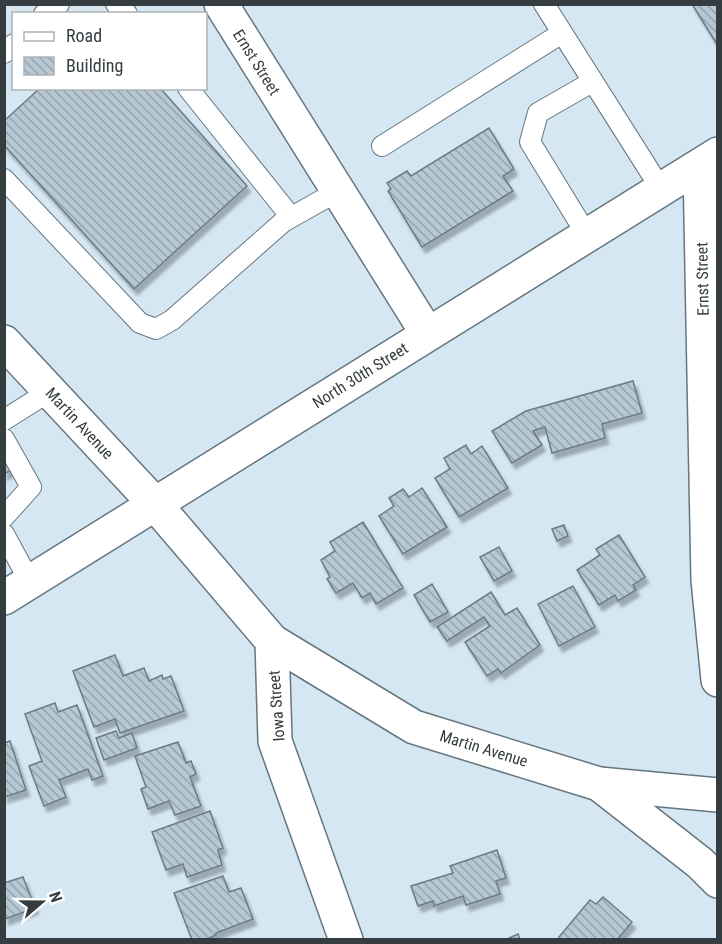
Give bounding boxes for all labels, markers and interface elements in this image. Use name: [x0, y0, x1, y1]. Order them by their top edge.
legend: [12, 12, 207, 90]
text: Road: [66, 25, 102, 46]
street label: Ernst Street: [229, 26, 284, 99]
text: Building: [66, 55, 123, 76]
street label: Ernst Street: [692, 242, 713, 316]
street label: North 30th Street: [309, 338, 412, 412]
street label: Martin Avenue: [42, 384, 118, 463]
street label: Iowa Street: [265, 669, 288, 742]
street label: Martin Avenue: [438, 726, 530, 771]
north arrow: [12, 872, 72, 932]
text: N: [45, 889, 66, 905]

